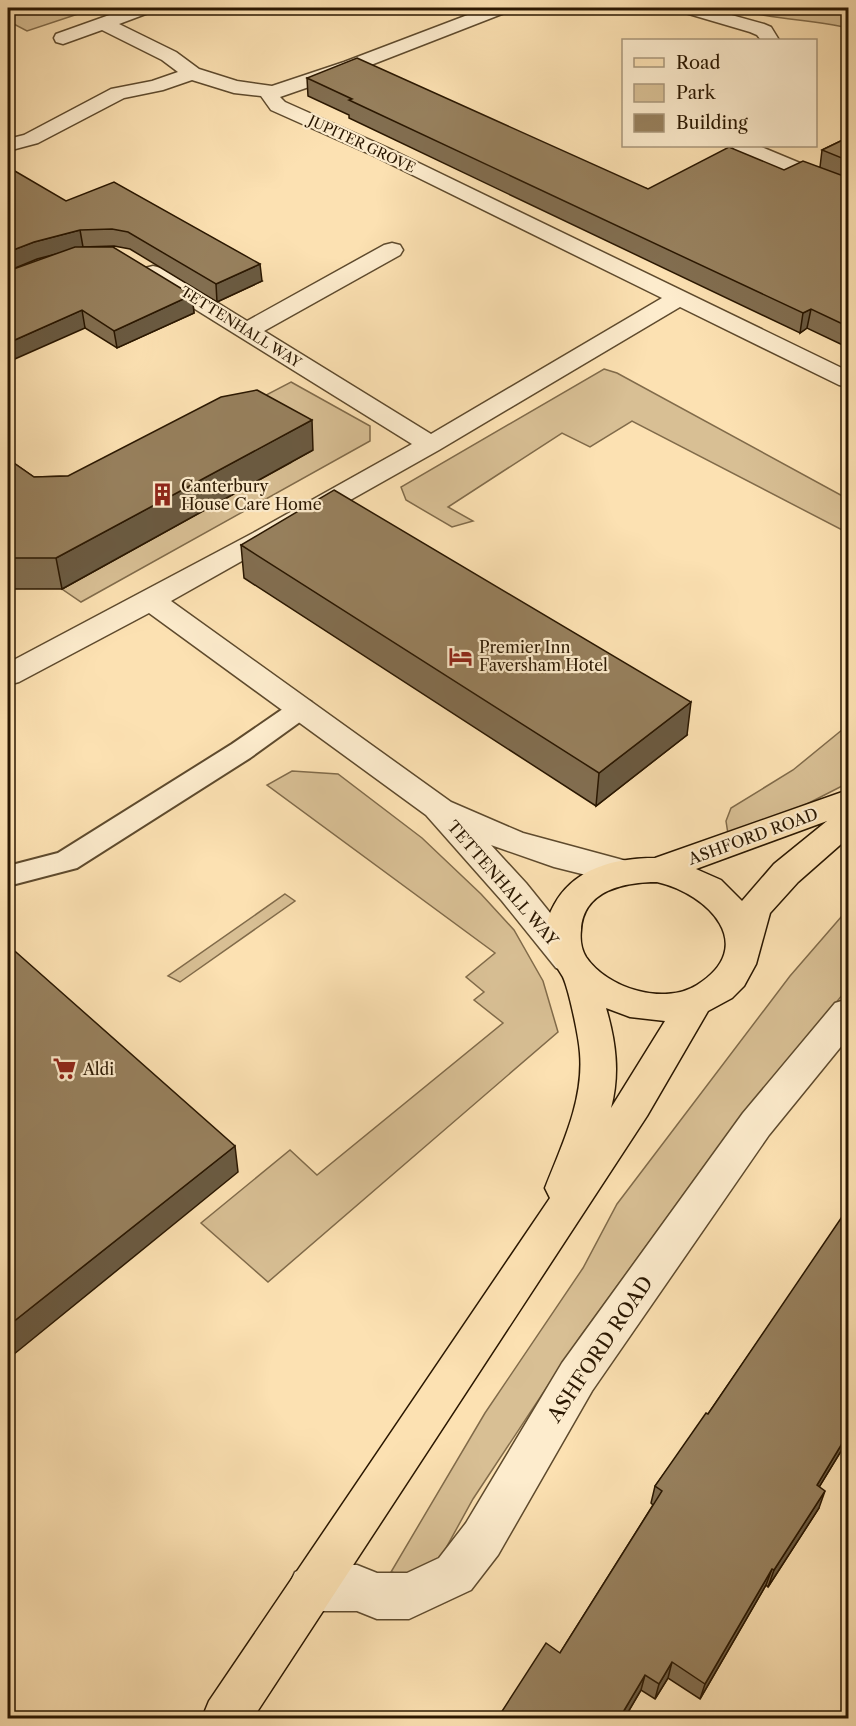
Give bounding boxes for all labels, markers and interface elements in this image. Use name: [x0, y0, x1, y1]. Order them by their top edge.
legend: [622, 39, 817, 147]
text: Road: [676, 52, 721, 74]
text: Park: [676, 82, 717, 104]
street label: JUPITER GROVE: [304, 110, 418, 177]
text: Building: [676, 112, 748, 134]
street label: TETTENHALL WAY: [177, 282, 306, 372]
place label: Canterbury House Care Home: [181, 476, 322, 514]
building icon: Canterbury House Care Home: [150, 482, 176, 508]
place label: Premier Inn Faversham Hotel: [479, 637, 608, 675]
hotel icon: Premier Inn Faversham Hotel: [448, 643, 474, 669]
street label: ASHFORD ROAD: [684, 803, 821, 869]
street label: TETTENHALL WAY: [443, 816, 563, 950]
supermarket icon: Aldi: [52, 1056, 78, 1082]
place label: Aldi: [82, 1059, 114, 1079]
street label: ASHFORD ROAD: [542, 1271, 658, 1427]

